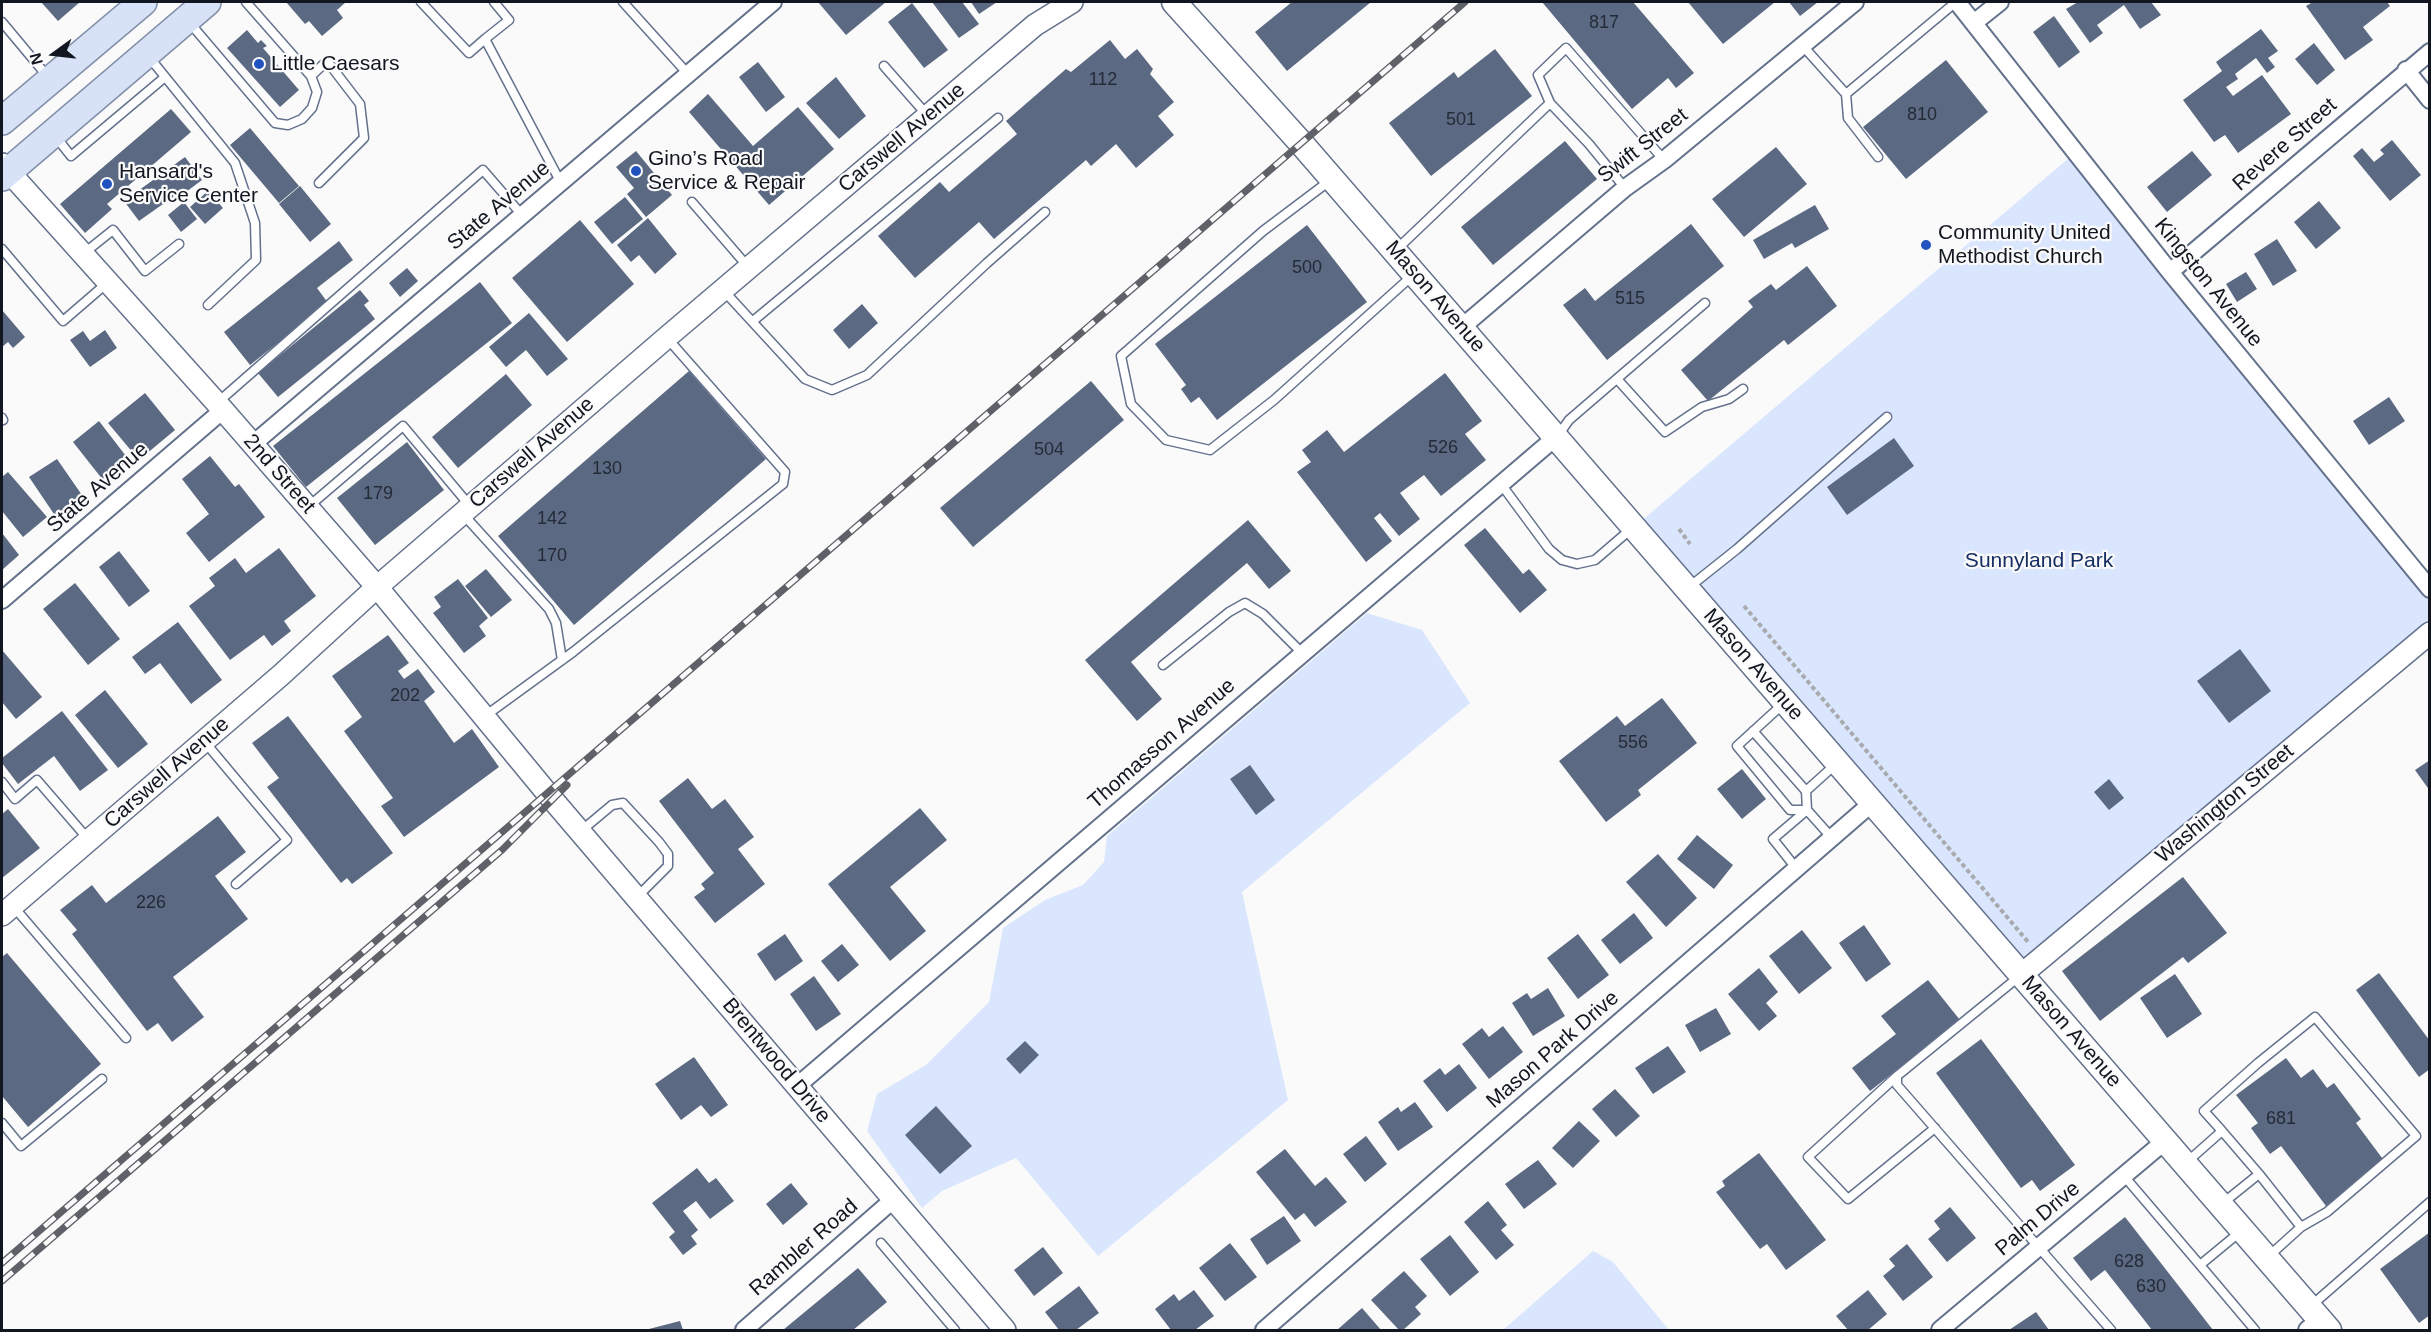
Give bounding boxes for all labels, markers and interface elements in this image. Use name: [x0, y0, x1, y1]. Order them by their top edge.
house number: 817: [1589, 12, 1619, 34]
north arrow: [24, 24, 84, 84]
text: N: [26, 51, 46, 67]
place label: Little Caesars: [271, 51, 399, 77]
marker: Little Caesars: [252, 57, 266, 71]
house number: 112: [1089, 69, 1117, 91]
street label: Carswell Avenue: [834, 78, 970, 198]
street label: Revere Street: [2228, 93, 2342, 197]
street label: Swift Street: [1593, 103, 1693, 189]
house number: 810: [1907, 104, 1937, 126]
house number: 501: [1446, 109, 1476, 131]
place label: Gino’s Road Service & Repair: [648, 146, 806, 196]
street label: State Avenue: [443, 156, 555, 256]
place label: Hansard's Service Center: [119, 159, 258, 209]
marker: Gino’s Road Service & Repair: [629, 164, 643, 178]
marker: Hansard's Service Center: [100, 177, 114, 191]
street label: Kingston Avenue: [2148, 214, 2268, 352]
place label: Community United Methodist Church: [1938, 220, 2111, 270]
street label: Mason Avenue: [1380, 236, 1490, 358]
marker: Community United Methodist Church: [1919, 238, 1933, 252]
house number: 500: [1292, 257, 1322, 279]
house number: 515: [1615, 288, 1645, 310]
street label: Carswell Avenue: [464, 392, 600, 514]
street label: 2nd Street: [238, 429, 320, 519]
street label: State Avenue: [42, 437, 154, 539]
house number: 526: [1428, 437, 1458, 459]
house number: 504: [1034, 439, 1064, 461]
house number: 130: [592, 458, 622, 480]
house number: 179: [363, 483, 393, 505]
house number: 142: [537, 508, 567, 530]
house number: 170: [537, 545, 567, 567]
park label: Sunnyland Park: [1965, 548, 2113, 574]
street label: Mason Avenue: [1698, 604, 1808, 726]
street label: Thomasson Avenue: [1083, 673, 1241, 815]
house number: 202: [390, 685, 420, 707]
street label: Carswell Avenue: [99, 712, 235, 834]
house number: 556: [1618, 732, 1648, 754]
street label: Washington Street: [2151, 739, 2299, 869]
house number: 226: [136, 892, 166, 914]
street label: Mason Avenue: [2016, 971, 2126, 1093]
street label: Mason Park Drive: [1482, 986, 1624, 1114]
street label: Brentwood Drive: [716, 993, 836, 1129]
house number: 681: [2266, 1108, 2296, 1130]
street label: Palm Drive: [1991, 1176, 2085, 1262]
street label: Rambler Road: [745, 1194, 863, 1302]
house number: 628: [2114, 1251, 2144, 1273]
house number: 630: [2136, 1276, 2166, 1298]

